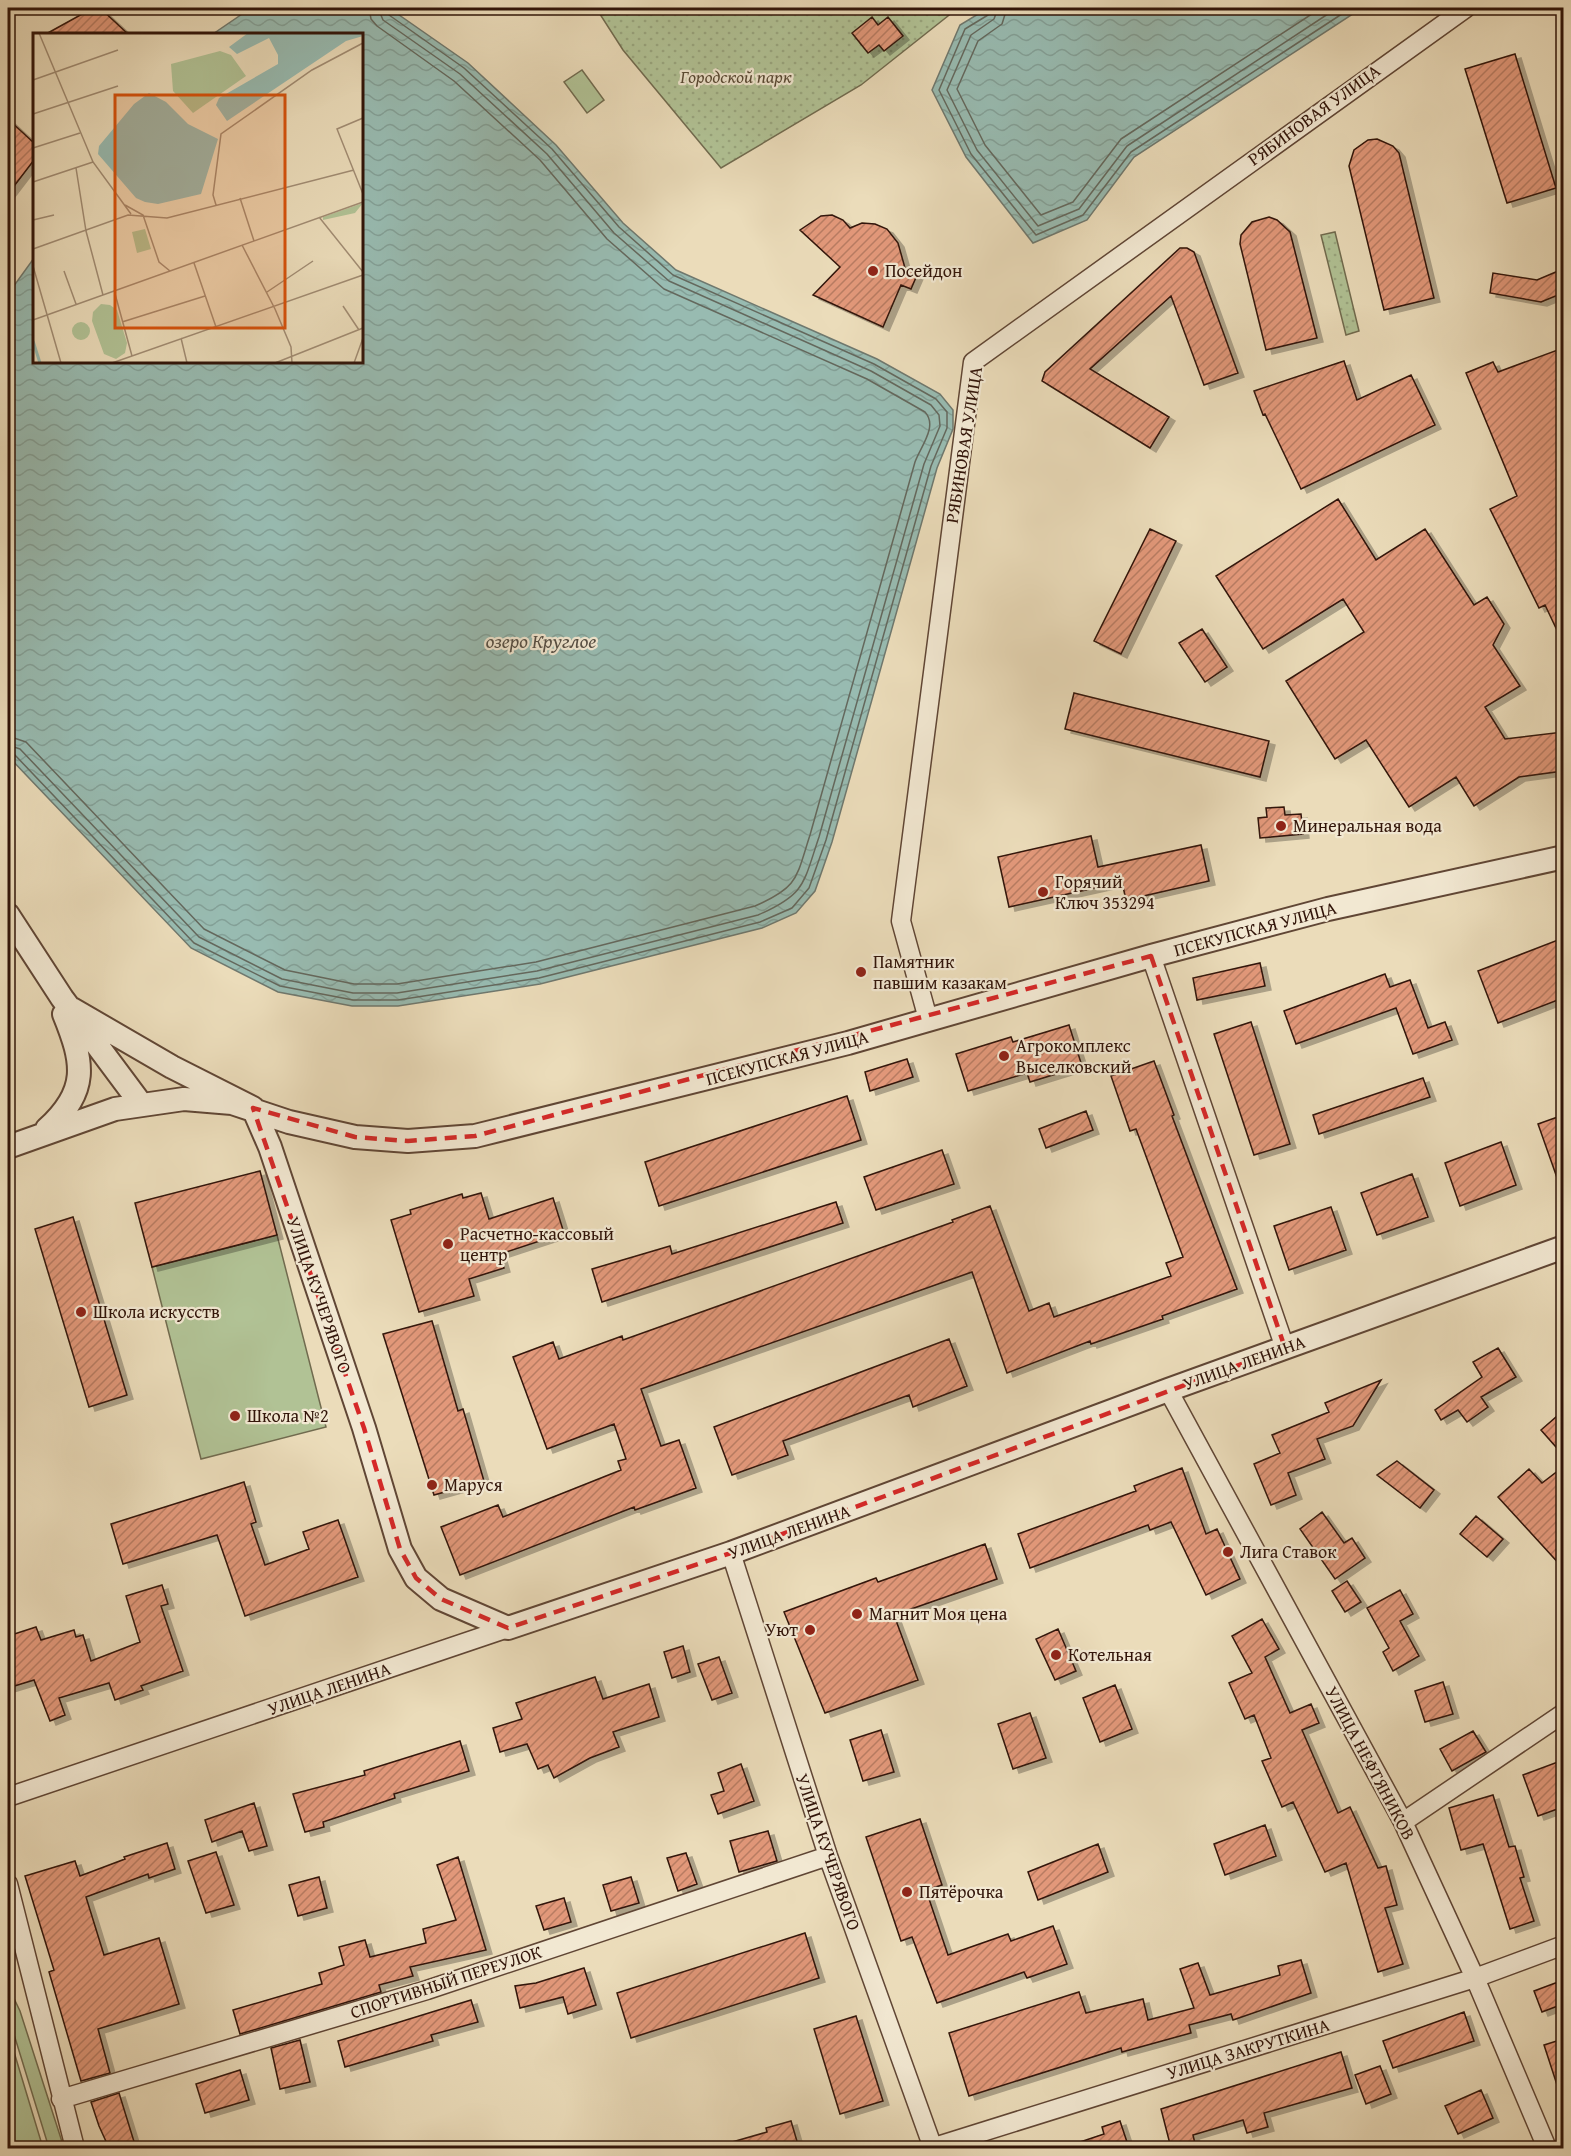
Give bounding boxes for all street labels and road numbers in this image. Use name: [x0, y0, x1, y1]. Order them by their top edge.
street label: РЯБИНОВАЯ УЛИЦА: [1242, 57, 1386, 172]
street label: РЯБИНОВАЯ УЛИЦА: [938, 365, 989, 525]
street label: ПСЕКУПСКАЯ УЛИЦА: [1171, 894, 1339, 963]
street label: ПСЕКУПСКАЯ УЛИЦА: [703, 1023, 871, 1092]
street label: УЛИЦА КУЧЕРЯВОГО: [280, 1213, 359, 1377]
street label: УЛИЦА ЛЕНИНА: [1179, 1328, 1309, 1397]
street label: УЛИЦА ЛЕНИНА: [724, 1497, 854, 1566]
street label: УЛИЦА ЛЕНИНА: [264, 1655, 394, 1722]
street label: УЛИЦА НЕФТЯНИКОВ: [1318, 1681, 1422, 1844]
street label: УЛИЦА КУЧЕРЯВОГО: [789, 1770, 868, 1934]
street label: СПОРТИВНЫЙ ПЕРЕУЛОК: [346, 1938, 545, 2025]
street label: УЛИЦА ЗАКРУТКИНА: [1163, 2011, 1333, 2086]

